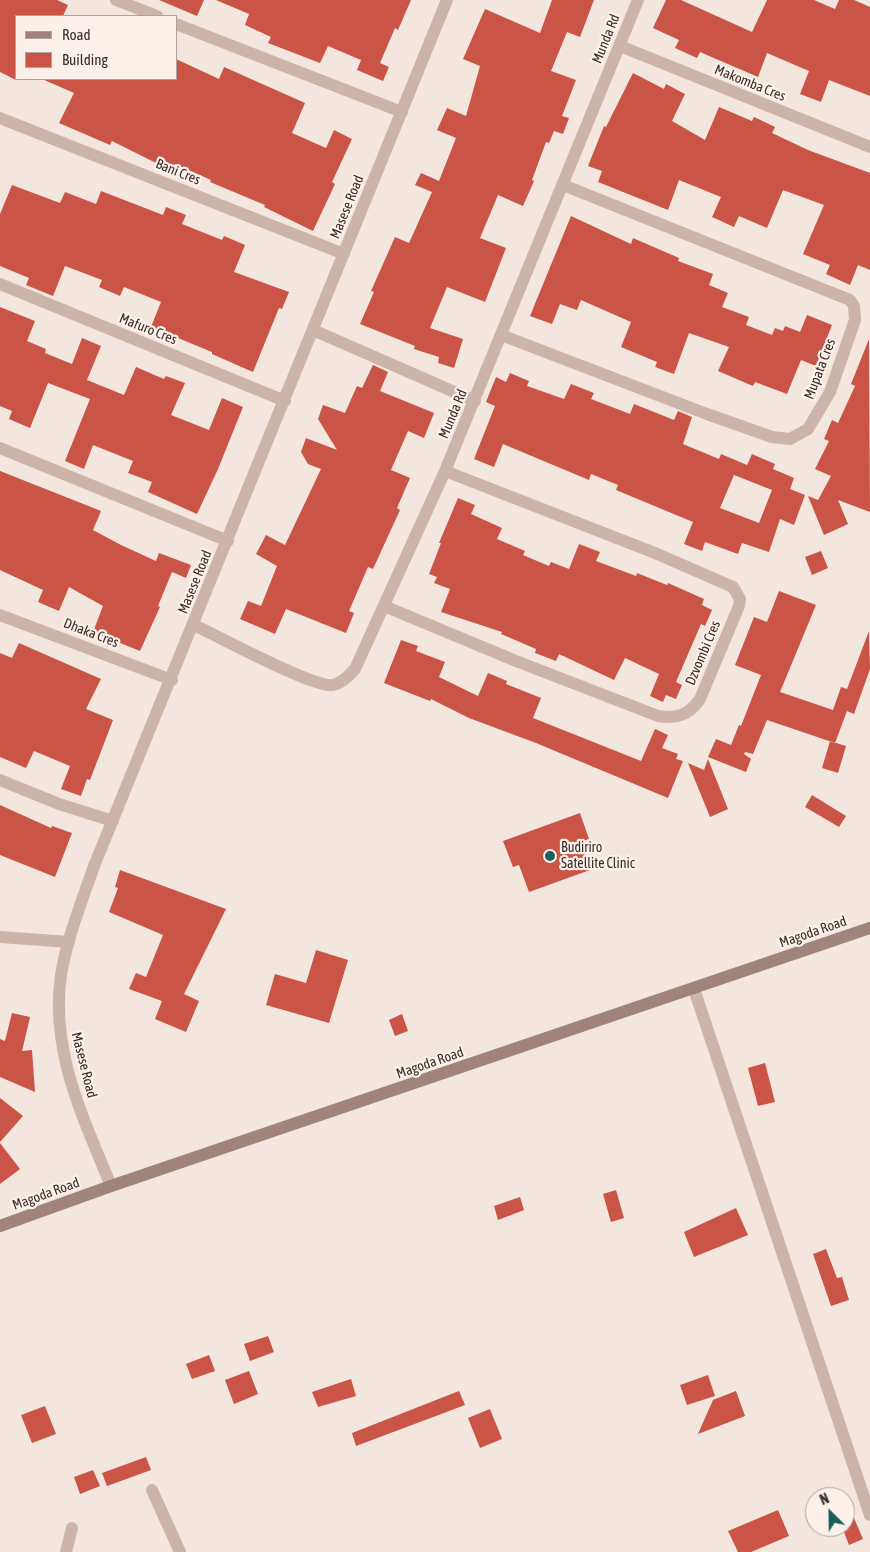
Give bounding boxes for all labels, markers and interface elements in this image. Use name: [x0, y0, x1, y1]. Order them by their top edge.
street label: Munda Rd: [589, 12, 623, 66]
legend: [15, 15, 178, 80]
text: Road: [62, 26, 91, 43]
text: Building: [62, 51, 108, 68]
street label: Makomba Cres: [712, 61, 788, 105]
street label: Bani Cres: [153, 155, 203, 189]
street label: Masese Road: [327, 173, 367, 241]
street label: Mafuro Cres: [117, 310, 179, 348]
street label: Mupata Cres: [801, 336, 839, 402]
street label: Munda Rd: [435, 387, 471, 441]
street label: Masese Road: [175, 548, 215, 616]
street label: Dhaka Cres: [61, 615, 121, 651]
street label: Dzvombi Cres: [682, 618, 724, 688]
place label: Budiriro Satellite Clinic: [561, 840, 635, 872]
marker: Budiriro Satellite Clinic: [543, 849, 557, 863]
street label: Magoda Road: [777, 913, 849, 951]
street label: Masese Road: [68, 1030, 100, 1100]
street label: Magoda Road: [394, 1044, 466, 1082]
street label: Magoda Road: [10, 1174, 82, 1214]
north arrow: [805, 1487, 855, 1537]
text: N: [818, 1490, 831, 1508]

